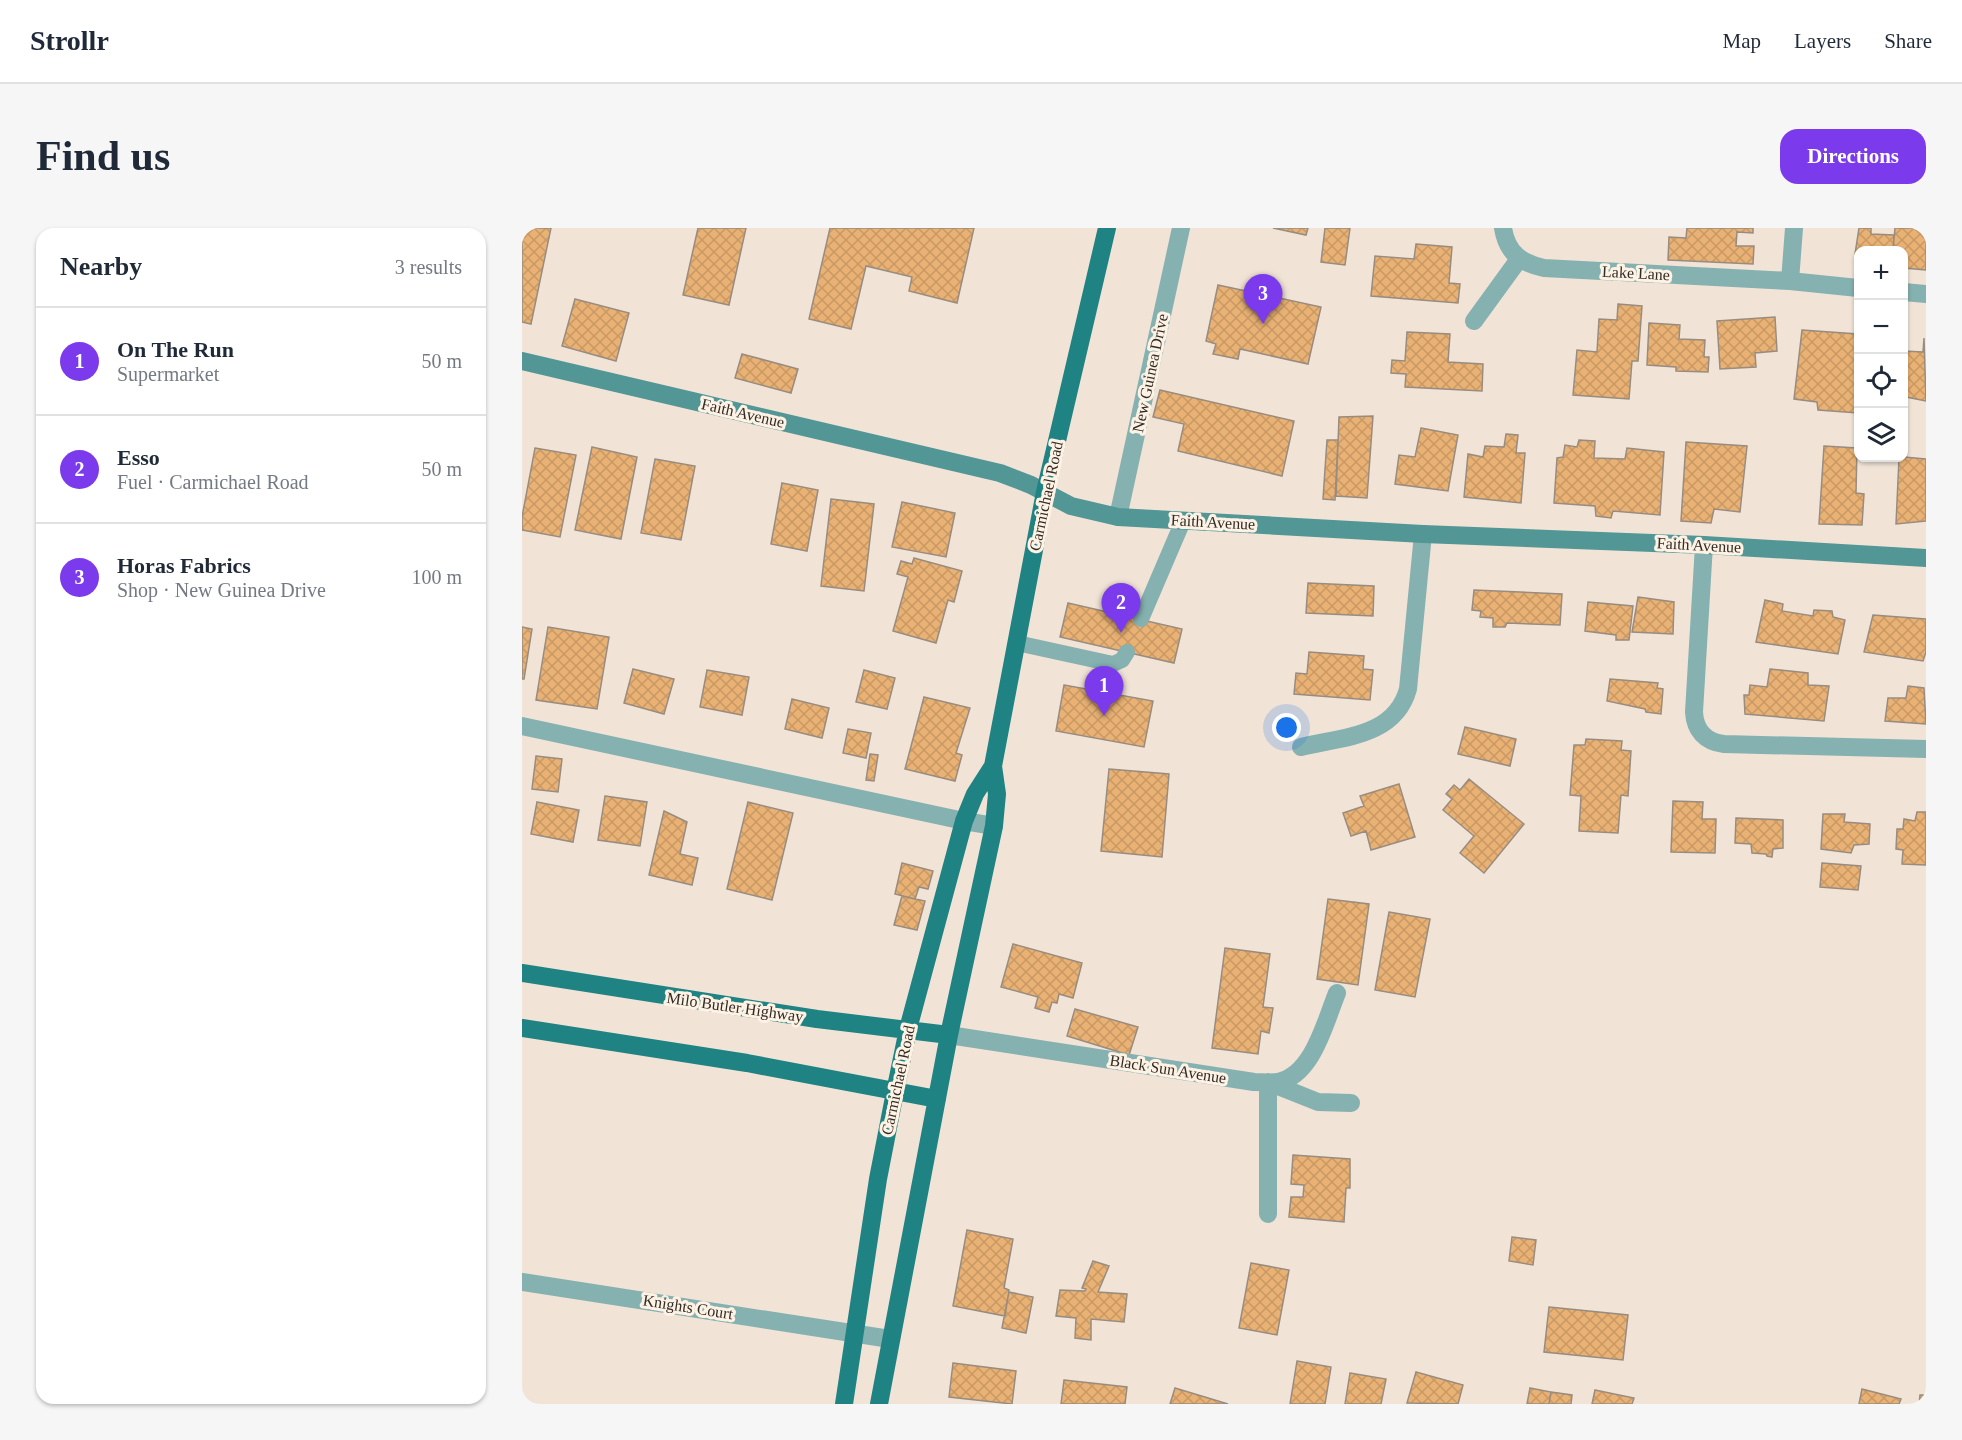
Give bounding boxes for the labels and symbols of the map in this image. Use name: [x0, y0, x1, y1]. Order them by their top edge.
street label: Lake Lane: [1602, 263, 1670, 283]
pin: 3: [1244, 274, 1282, 324]
street label: New Guinea Drive: [1129, 312, 1171, 434]
street label: Faith Avenue: [700, 395, 786, 431]
street label: Carmichael Road: [1026, 440, 1066, 552]
street label: Faith Avenue: [1170, 511, 1256, 533]
street label: Faith Avenue: [1656, 534, 1742, 556]
pin: 2: [1102, 584, 1140, 633]
pin: 1: [1084, 666, 1124, 716]
your location: [1272, 713, 1301, 742]
street label: Milo Butler Highway: [665, 989, 804, 1026]
street label: Carmichael Road: [878, 1024, 918, 1136]
street label: Black Sun Avenue: [1108, 1051, 1228, 1087]
street label: Knights Court: [642, 1291, 735, 1324]

